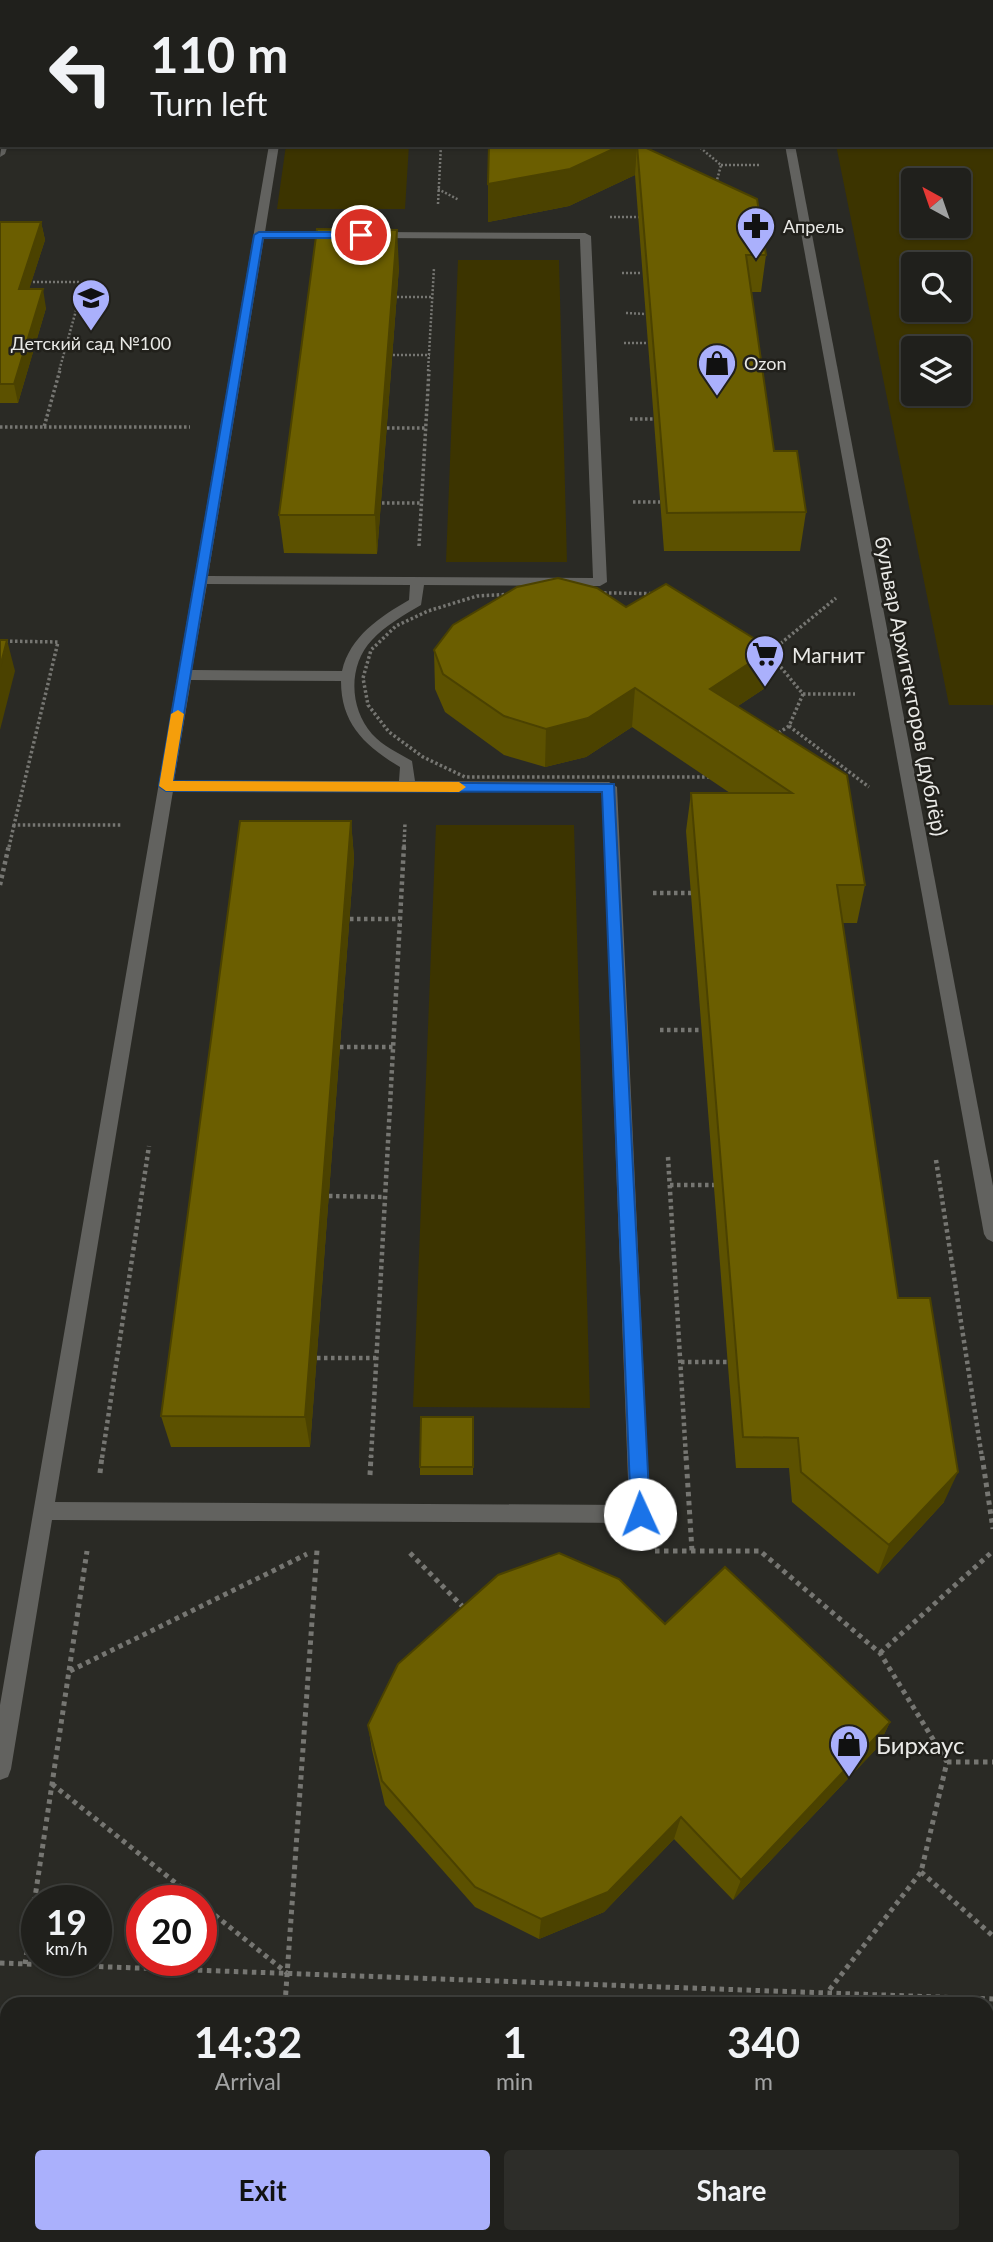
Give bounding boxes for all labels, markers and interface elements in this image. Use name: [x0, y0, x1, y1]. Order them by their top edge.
text: 110 m: [150, 25, 288, 83]
icon: left: [35, 28, 126, 119]
text: Turn left: [150, 84, 267, 123]
north arrow: [901, 168, 971, 238]
map controls: [901, 168, 971, 406]
pin: [331, 205, 391, 265]
pharmacy icon: Апрель: [735, 205, 777, 260]
place label: Апрель: [783, 215, 844, 237]
icon: arrive: [342, 216, 380, 254]
button: search: [901, 252, 971, 322]
school or university icon: Детский сад №100: [70, 277, 112, 332]
place label: Детский сад №100: [11, 332, 171, 354]
button: layers: [901, 336, 971, 406]
shop icon: Ozon: [696, 342, 738, 397]
place label: Ozon: [744, 352, 786, 374]
street label: бульвар Архитекторов (дублёр): [871, 534, 953, 838]
supermarket icon: Магнит: [744, 633, 786, 688]
place label: Магнит: [792, 642, 865, 667]
position arrow: [603, 1477, 677, 1551]
shop icon: Бирхаус: [828, 1723, 870, 1778]
place label: Бирхаус: [876, 1730, 965, 1759]
speed limit sign: 20: [126, 1885, 217, 1976]
text: 19: [46, 1900, 87, 1942]
text: km/h: [45, 1937, 88, 1959]
text: 14:32: [194, 2017, 302, 2067]
text: 1: [502, 2017, 527, 2067]
text: 340: [727, 2017, 800, 2067]
text: Arrival: [215, 2067, 281, 2095]
text: min: [496, 2067, 533, 2095]
text: m: [754, 2067, 773, 2095]
button: Exit: [35, 2150, 490, 2230]
button: Share: [504, 2150, 959, 2230]

